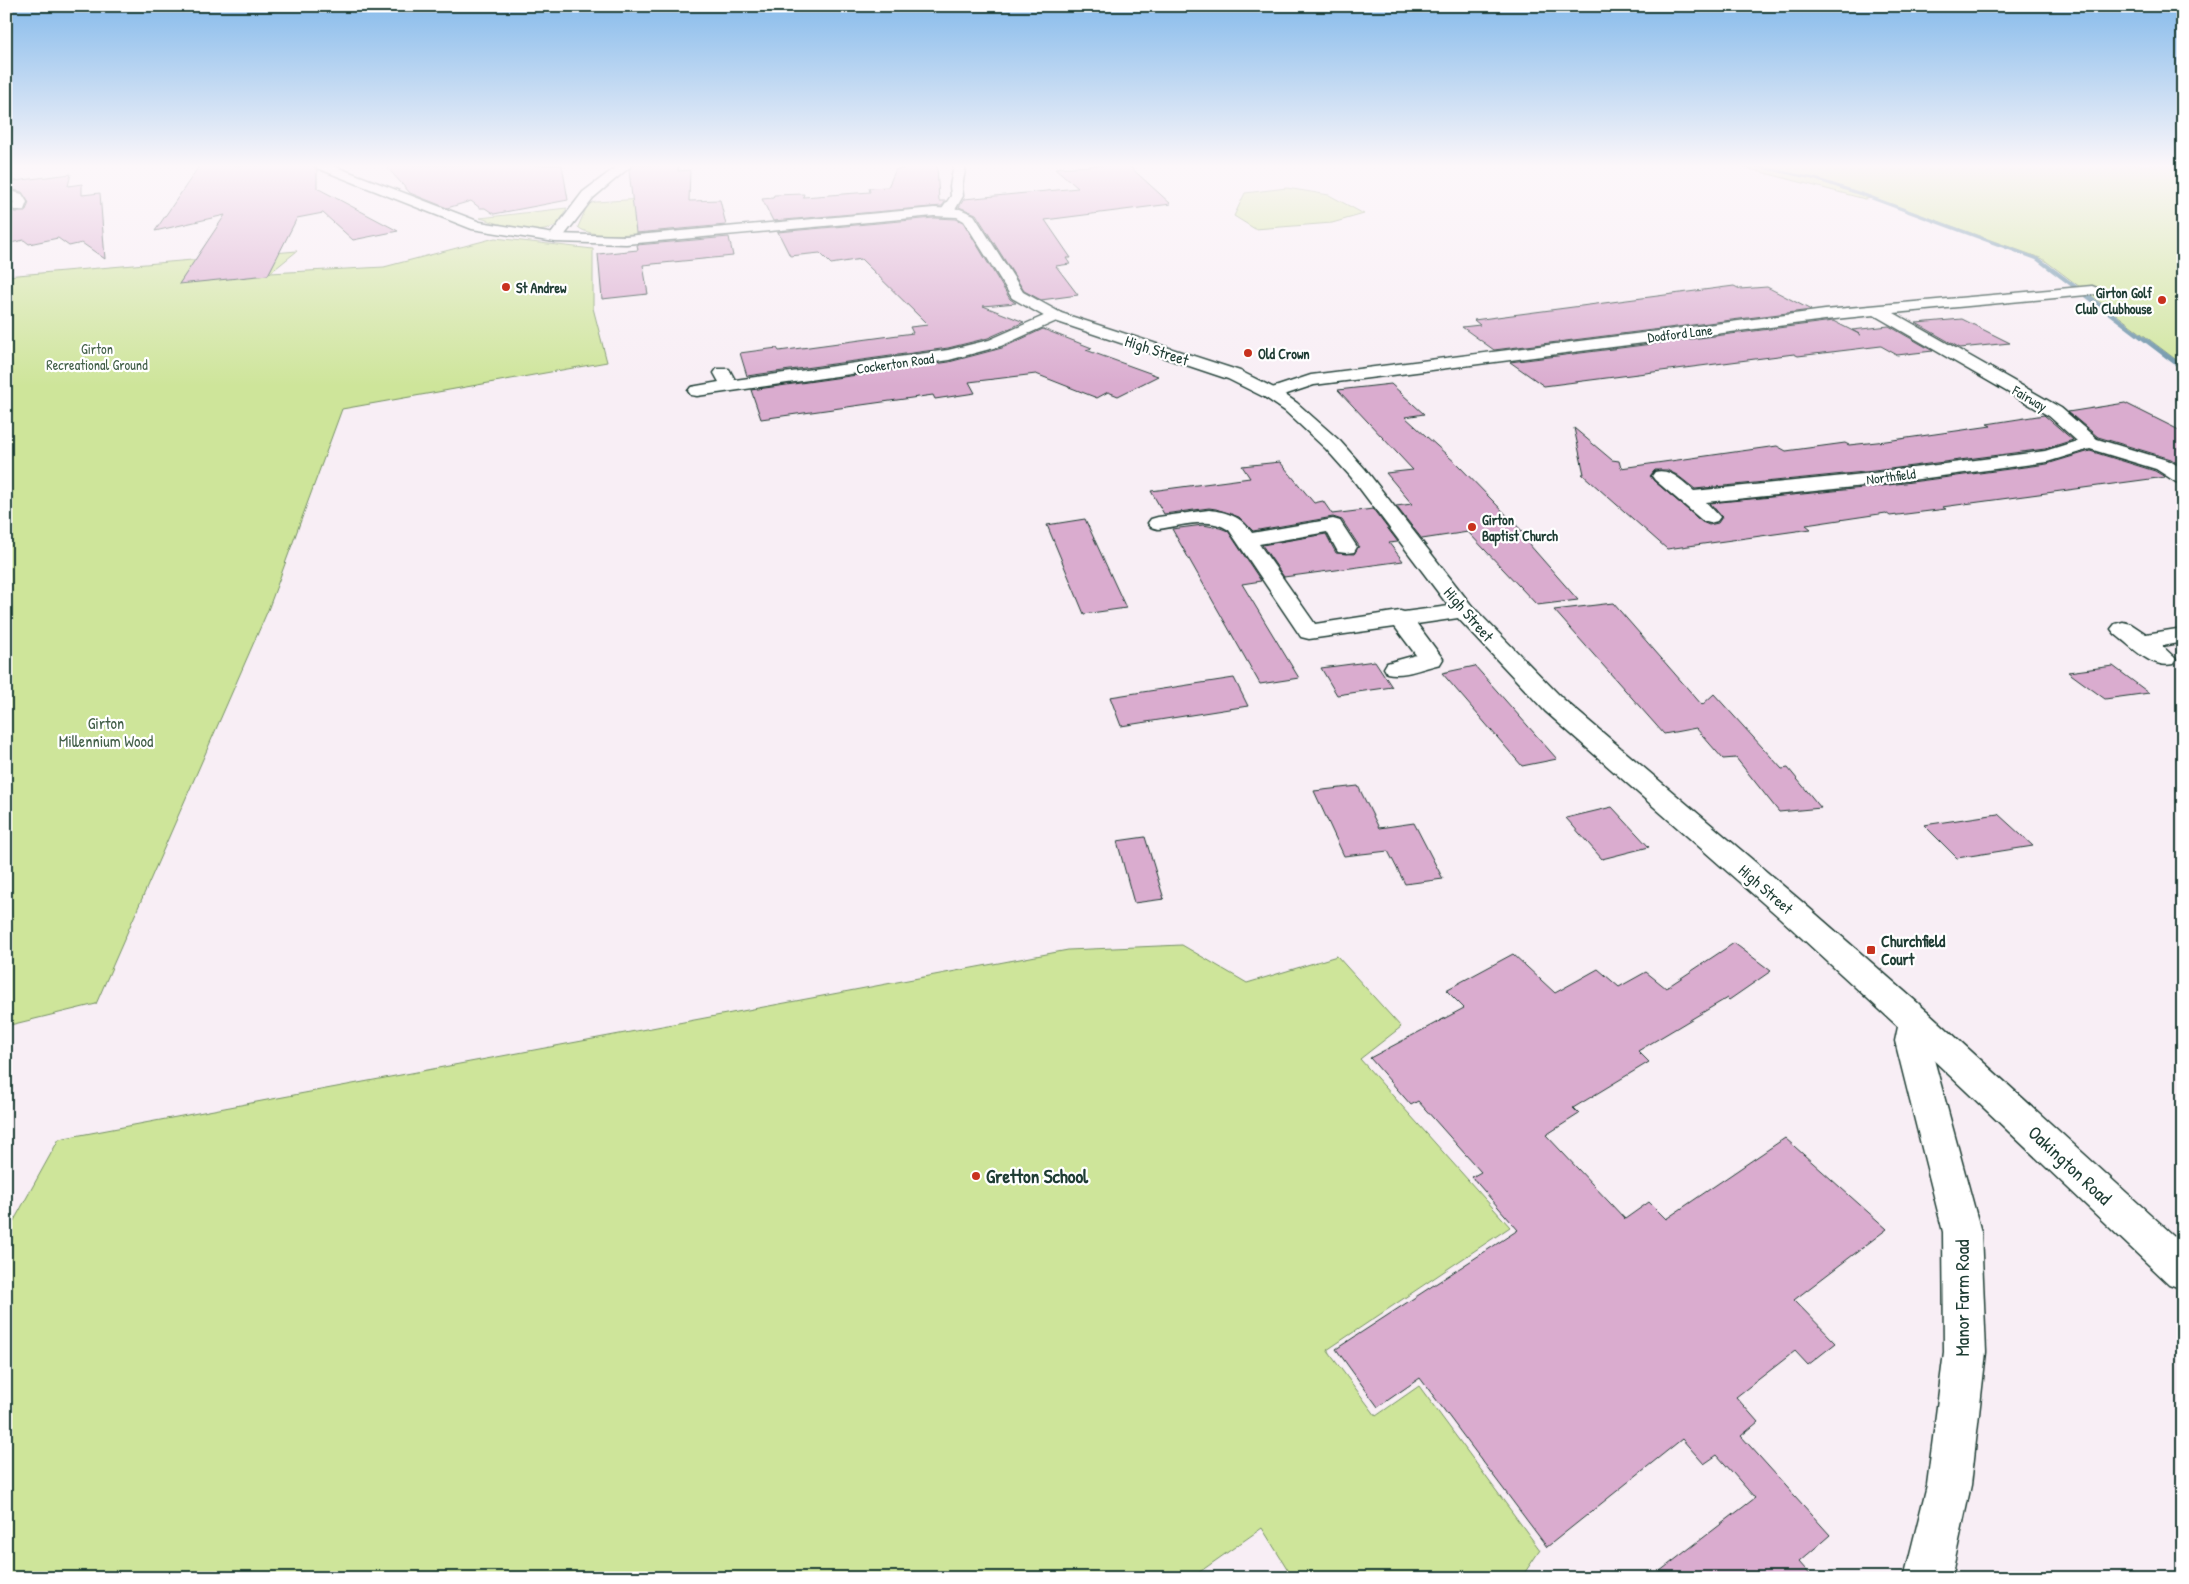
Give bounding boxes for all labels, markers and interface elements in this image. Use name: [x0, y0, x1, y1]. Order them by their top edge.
place label: St Andrew: [516, 278, 567, 297]
marker: St Andrew: [500, 281, 512, 293]
place label: Girton Golf Club Clubhouse: [2075, 283, 2153, 318]
marker: Girton Golf Club Clubhouse: [2156, 294, 2168, 306]
street label: Dodford Lane: [1647, 320, 1714, 346]
street label: High Street: [1122, 329, 1192, 371]
park label: Girton Recreational Ground: [46, 339, 148, 374]
place label: Old Crown: [1258, 344, 1310, 363]
marker: Old Crown: [1242, 347, 1254, 359]
street label: Cockerton Road: [855, 348, 936, 378]
street label: Fairway: [2008, 380, 2051, 416]
street label: Northfield: [1865, 463, 1917, 488]
place label: Girton Baptist Church: [1482, 510, 1558, 547]
marker: Girton Baptist Church: [1466, 521, 1478, 533]
street label: High Street: [1439, 582, 1499, 646]
park label: Girton Millennium Wood: [59, 712, 153, 752]
street label: High Street: [1734, 859, 1798, 919]
place label: Churchfield Court: [1881, 930, 1946, 970]
marker: Churchfield Court: [1865, 944, 1877, 956]
street label: Oakington Road: [2023, 1120, 2118, 1211]
place label: Gretton School: [986, 1163, 1089, 1189]
marker: Gretton School: [970, 1170, 982, 1182]
street label: Manor Farm Road: [1949, 1239, 1975, 1357]

